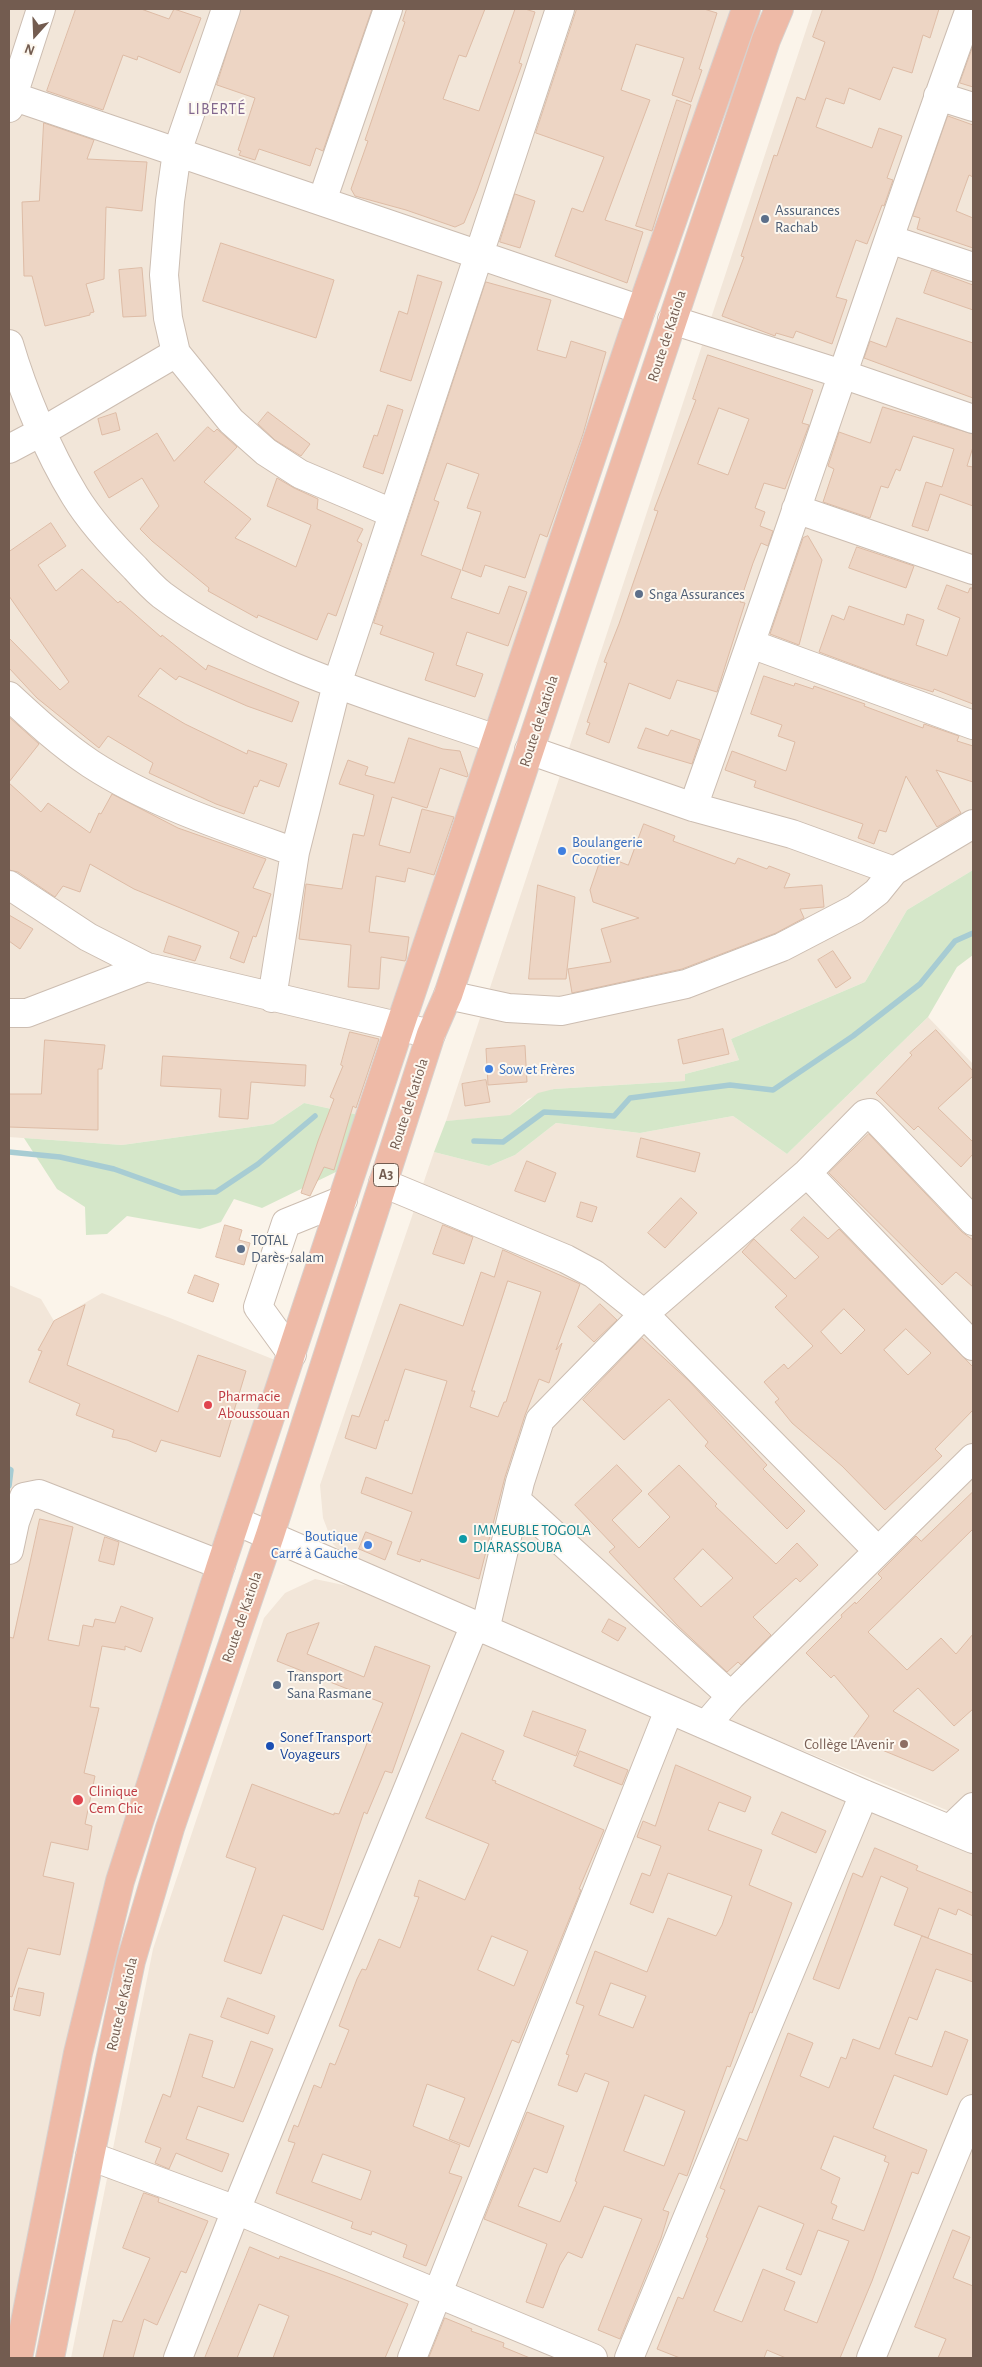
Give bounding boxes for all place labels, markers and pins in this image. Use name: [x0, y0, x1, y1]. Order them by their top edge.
place label: Assurances Rachab: [775, 201, 840, 236]
marker: Assurances Rachab: [759, 213, 771, 225]
place label: Snga Assurances: [649, 585, 745, 603]
marker: Snga Assurances: [633, 588, 645, 600]
place label: Boulangerie Cocotier: [572, 833, 643, 868]
marker: Boulangerie Cocotier: [556, 845, 568, 857]
place label: Sow et Frères: [499, 1060, 575, 1078]
marker: Sow et Frères: [483, 1063, 495, 1075]
place label: TOTAL Darès-salam: [251, 1231, 324, 1266]
marker: TOTAL Darès-salam: [235, 1243, 247, 1255]
place label: Pharmacie Aboussouan: [218, 1387, 290, 1422]
marker: Pharmacie Aboussouan: [202, 1399, 214, 1411]
place label: IMMEUBLE TOGOLA DIARASSOUBA: [473, 1521, 591, 1556]
place label: Boutique Carré à Gauche: [271, 1527, 358, 1562]
marker: IMMEUBLE TOGOLA DIARASSOUBA: [457, 1533, 469, 1545]
marker: Boutique Carré à Gauche: [362, 1539, 374, 1551]
place label: Transport Sana Rasmane: [287, 1667, 372, 1702]
marker: Transport Sana Rasmane: [271, 1679, 283, 1691]
place label: Sonef Transport Voyageurs: [280, 1728, 371, 1763]
place label: Collège L'Avenir: [804, 1735, 894, 1753]
marker: Collège L'Avenir: [898, 1738, 910, 1750]
marker: Sonef Transport Voyageurs: [264, 1740, 276, 1752]
place label: Clinique Cem Chic: [89, 1782, 143, 1817]
marker: Clinique Cem Chic: [71, 1793, 85, 1807]

